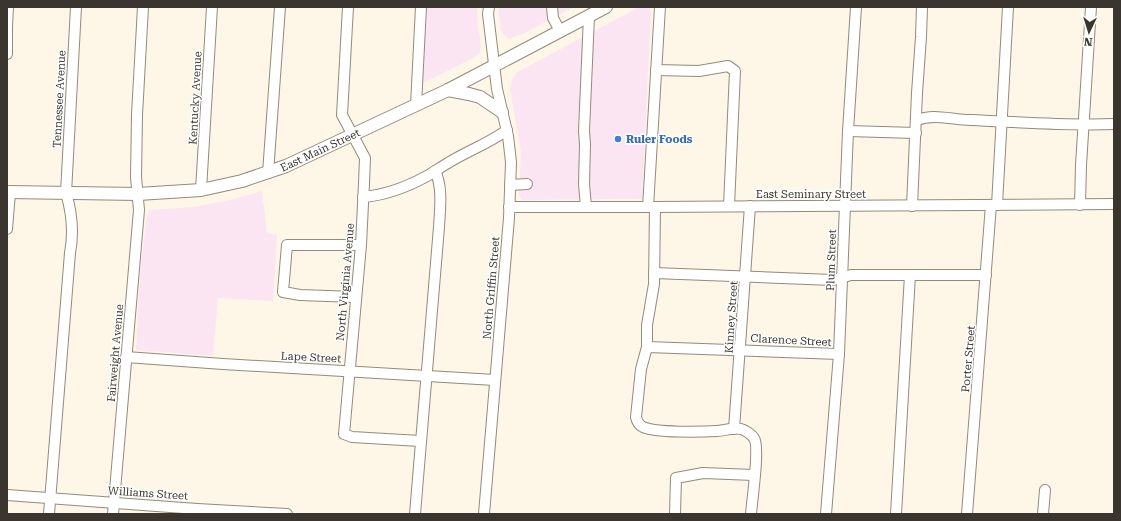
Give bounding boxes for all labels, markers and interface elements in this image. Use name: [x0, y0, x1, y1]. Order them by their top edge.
north arrow: [1069, 12, 1109, 52]
text: N: [1083, 35, 1093, 48]
street label: Tennessee Avenue: [50, 50, 69, 148]
street label: Kentucky Avenue: [187, 51, 204, 145]
street label: East Main Street: [278, 126, 362, 175]
place label: Ruler Foods: [626, 133, 693, 146]
marker: Ruler Foods: [613, 134, 623, 144]
street label: East Seminary Street: [756, 188, 866, 201]
street label: North Virginia Avenue: [334, 223, 357, 341]
street label: Plum Street: [824, 229, 839, 291]
street label: North Griffin Street: [481, 236, 502, 340]
street label: Kinney Street: [722, 280, 741, 354]
street label: Fairweight Avenue: [105, 303, 126, 403]
street label: Porter Street: [959, 325, 978, 393]
street label: Clarence Street: [750, 332, 832, 349]
street label: Lape Street: [280, 349, 341, 366]
street label: Williams Street: [107, 484, 189, 503]

